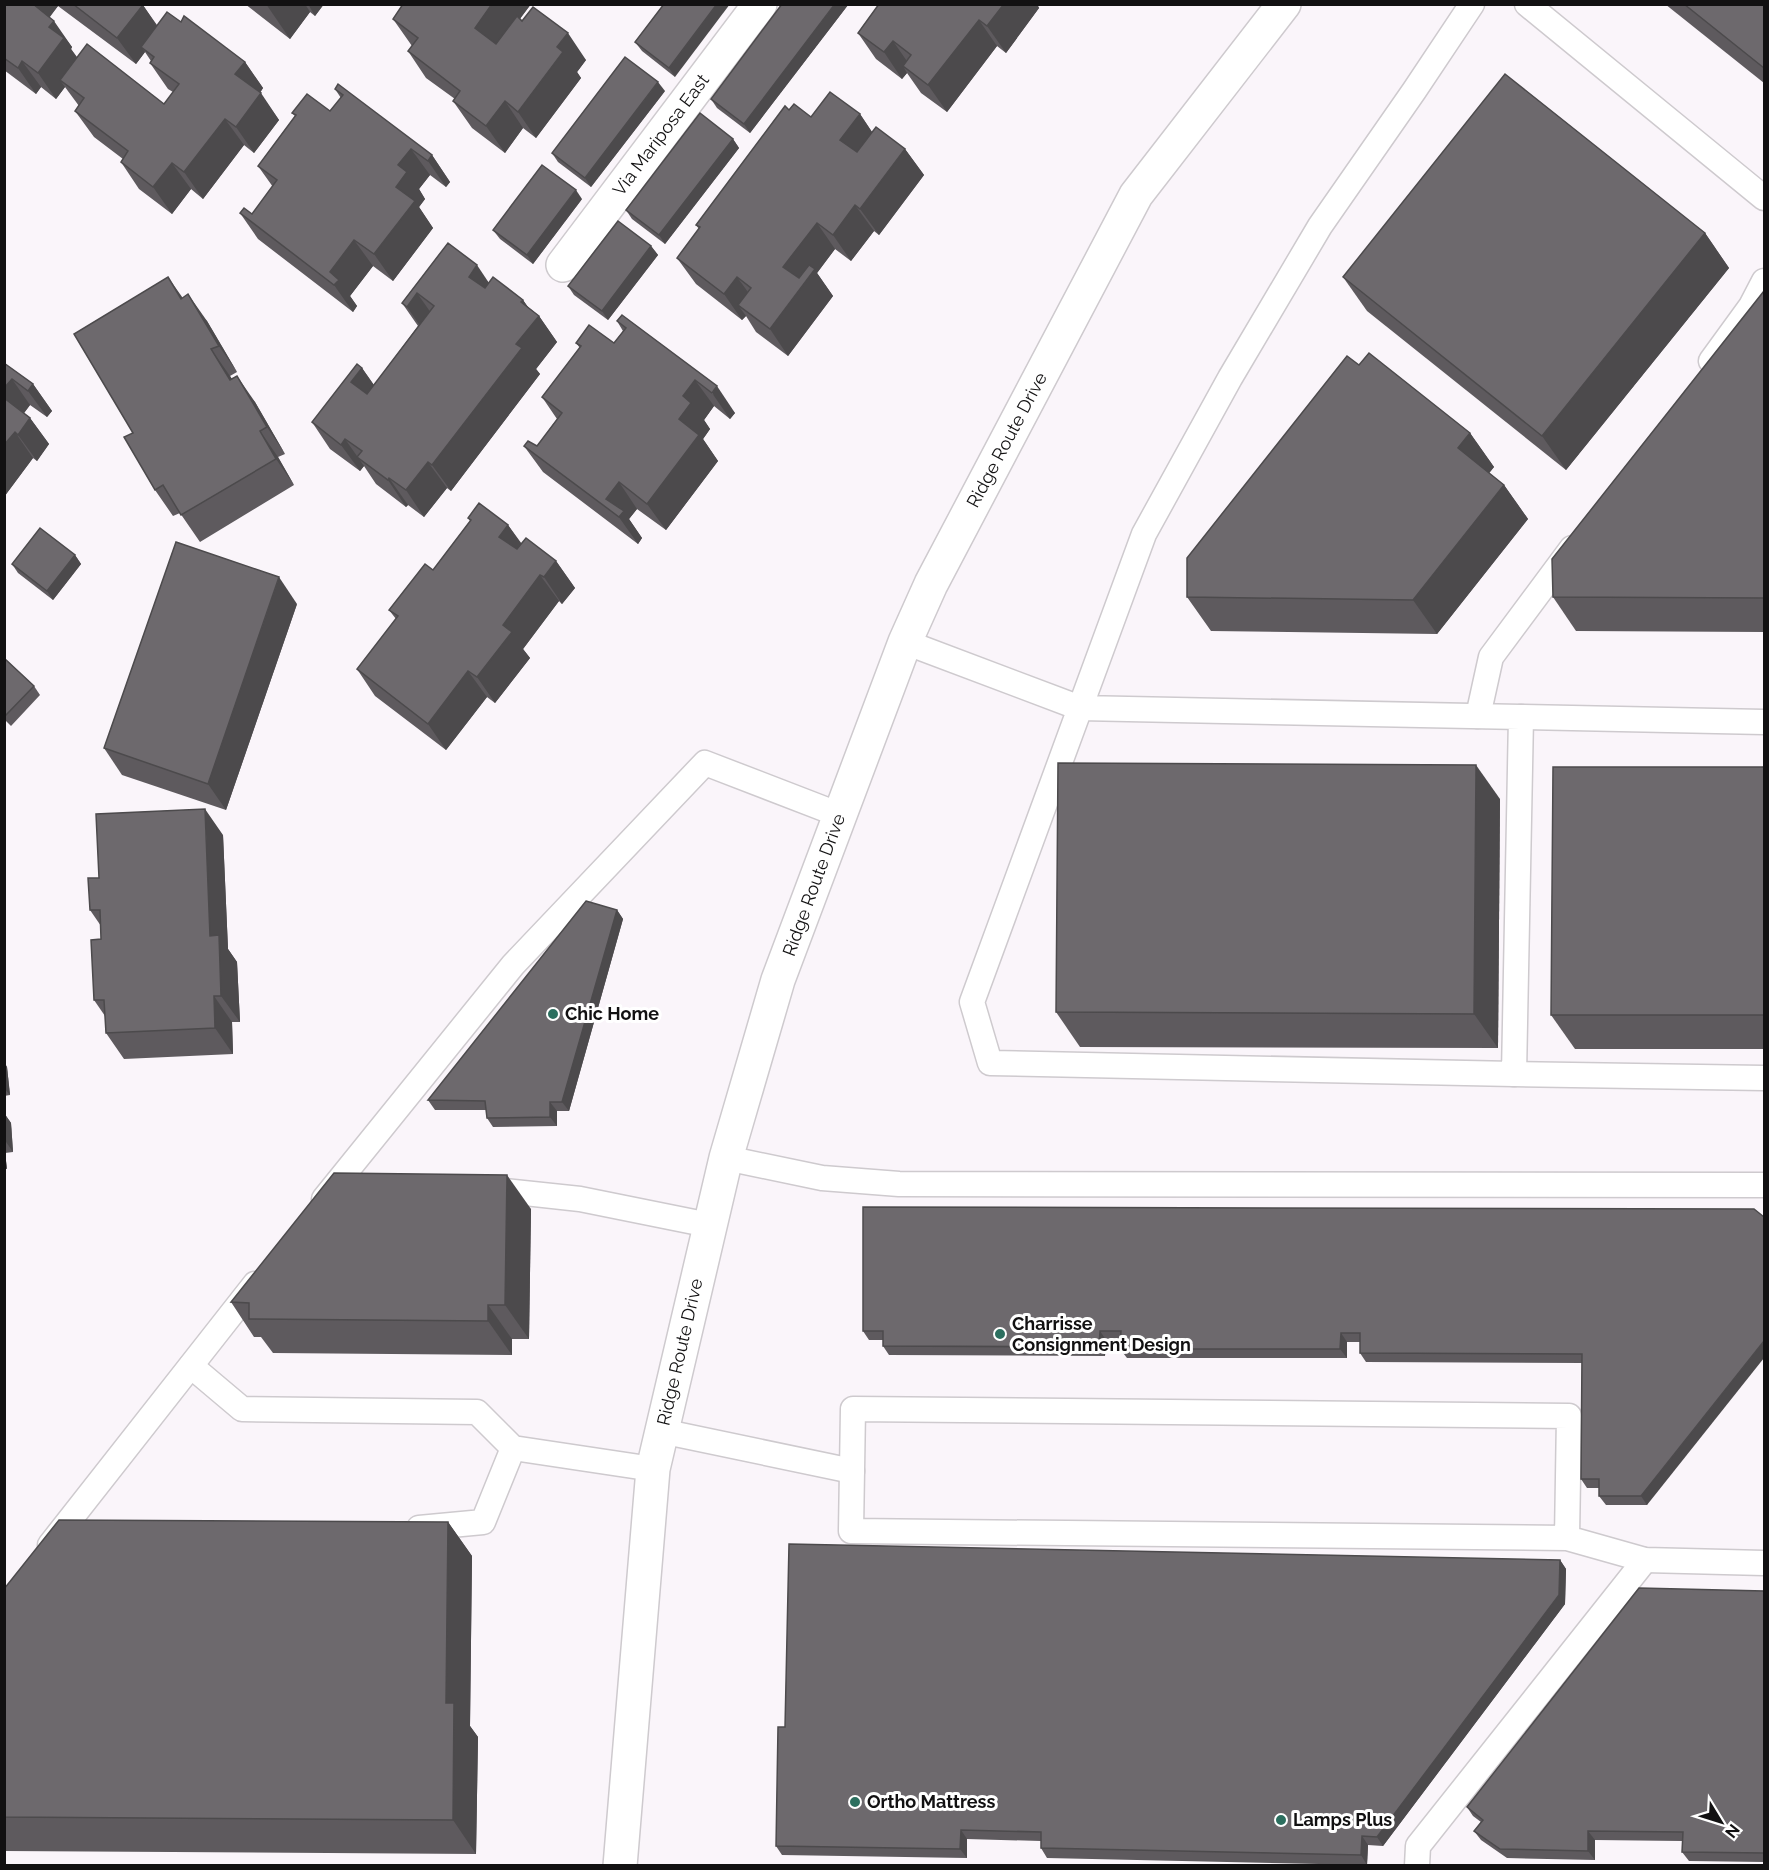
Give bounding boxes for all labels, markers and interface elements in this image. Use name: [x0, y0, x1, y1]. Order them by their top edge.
street label: Via Mariposa East: [608, 70, 713, 200]
street label: Ridge Route Drive: [962, 368, 1051, 511]
street label: Ridge Route Drive: [778, 810, 849, 959]
place label: Chic Home: [565, 1003, 659, 1024]
marker: Chic Home: [546, 1007, 560, 1021]
street label: Ridge Route Drive: [652, 1276, 707, 1427]
place label: Charrisse Consignment Design: [1012, 1313, 1191, 1355]
marker: Charrisse Consignment Design: [993, 1327, 1007, 1341]
place label: Ortho Mattress: [867, 1791, 996, 1812]
north arrow: [1691, 1792, 1751, 1852]
marker: Ortho Mattress: [848, 1795, 862, 1809]
place label: Lamps Plus: [1293, 1809, 1392, 1830]
marker: Lamps Plus: [1274, 1813, 1288, 1827]
text: N: [1721, 1820, 1744, 1842]

